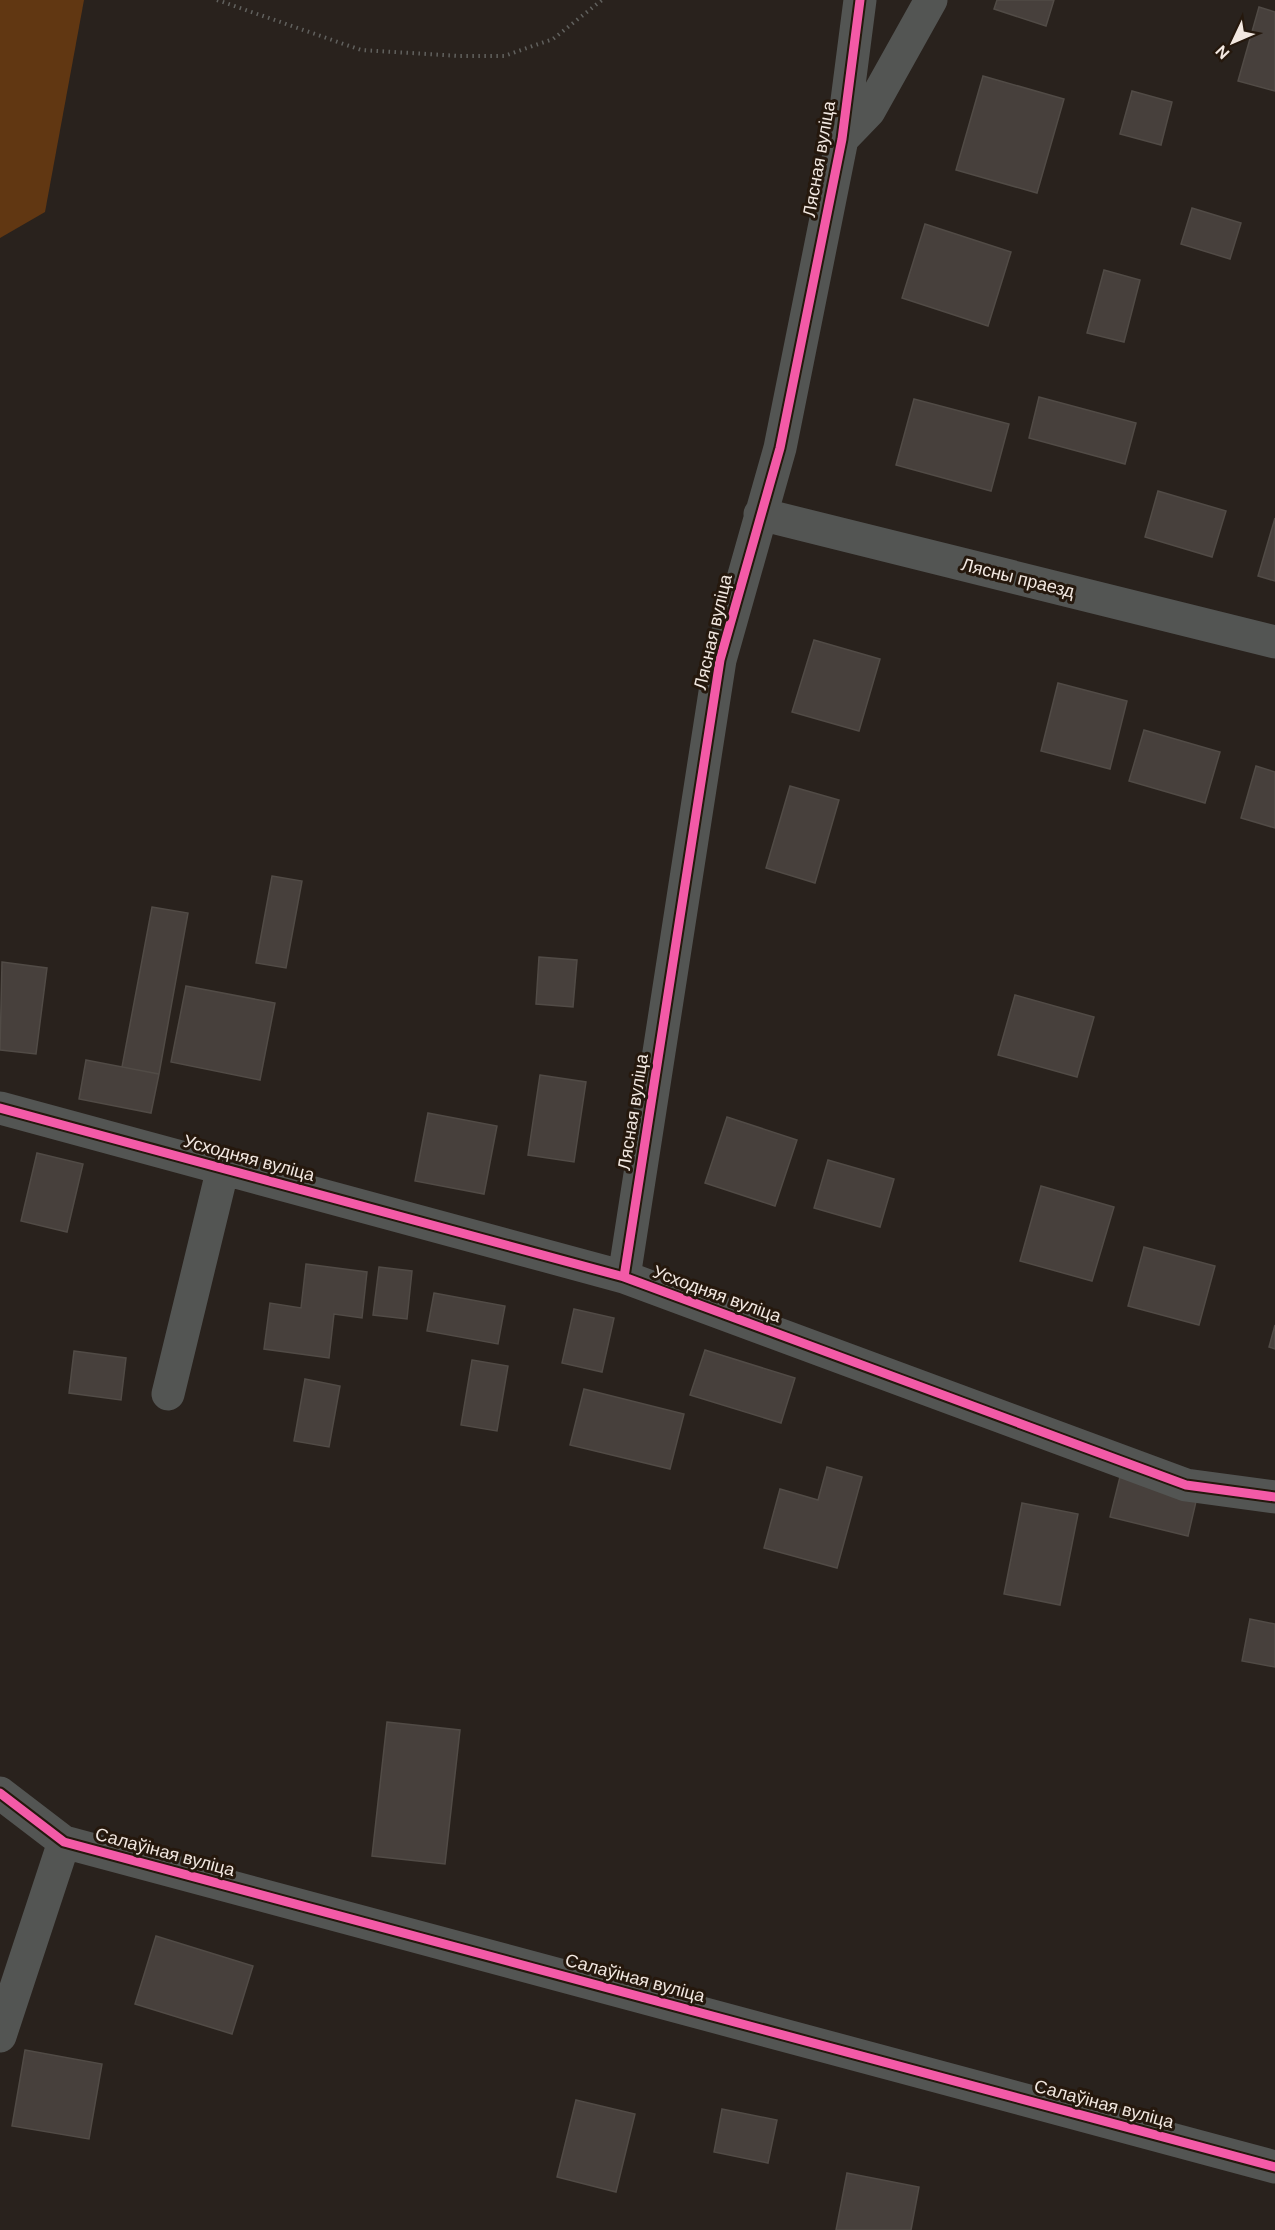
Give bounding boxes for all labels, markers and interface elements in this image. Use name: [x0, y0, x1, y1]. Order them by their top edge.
north arrow: [1203, 12, 1263, 72]
text: N: [1211, 41, 1234, 64]
street label: Лясная вуліца: [797, 98, 841, 219]
street label: Лясны праезд: [959, 552, 1078, 604]
street label: Лясная вуліца: [688, 571, 738, 692]
street label: Лясная вуліца: [612, 1051, 654, 1172]
street label: Усходняя вуліца: [181, 1129, 318, 1187]
street label: Усходняя вуліца: [649, 1260, 785, 1329]
street label: Салаўіная вуліца: [92, 1822, 239, 1882]
street label: Салаўіная вуліца: [562, 1948, 709, 2008]
street label: Салаўіная вуліца: [1031, 2074, 1178, 2134]

